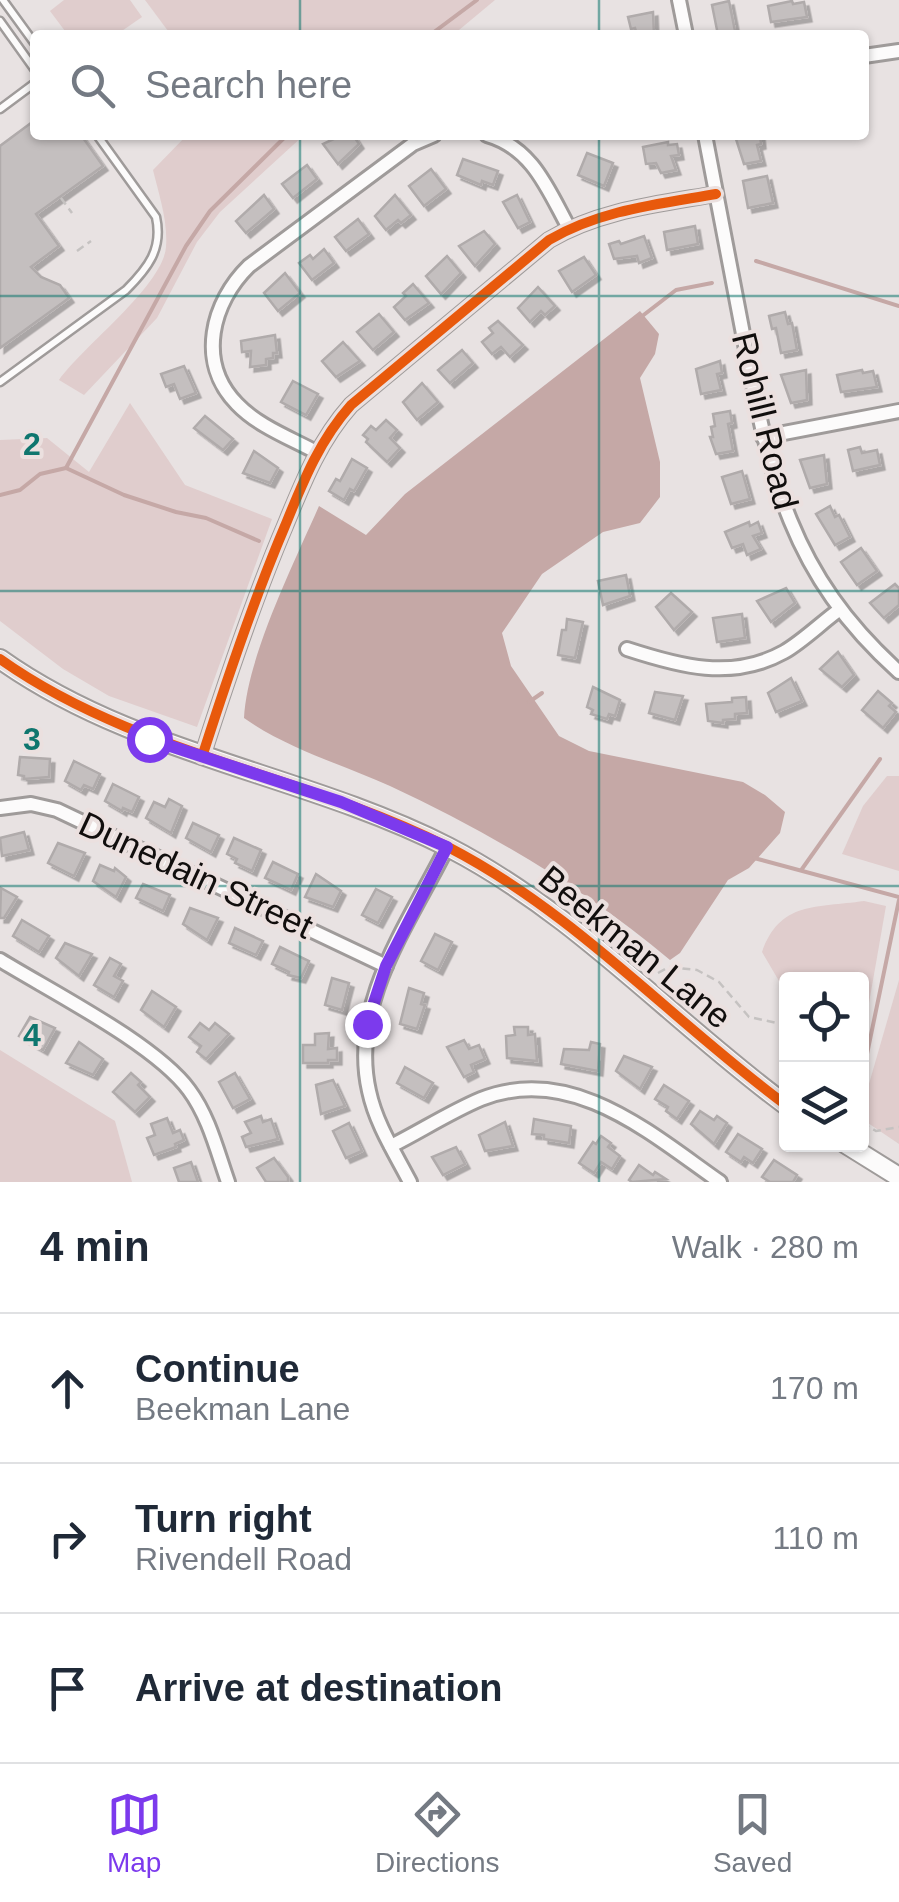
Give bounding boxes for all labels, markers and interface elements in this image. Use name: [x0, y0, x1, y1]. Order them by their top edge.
search box: [30, 30, 869, 140]
icon: search: [65, 58, 120, 113]
text: Search here: [145, 64, 352, 106]
street label: Rohill Road: [725, 328, 806, 513]
text: 2: [23, 426, 41, 462]
route start: [127, 717, 173, 763]
text: 3: [23, 721, 41, 757]
street label: Dunedain Street: [73, 803, 319, 946]
street label: Beekman Lane: [532, 857, 739, 1036]
map controls: [779, 972, 869, 1152]
button: locate: [779, 972, 869, 1062]
route end: [345, 1002, 391, 1048]
text: 4: [23, 1017, 41, 1053]
button: layers: [779, 1062, 869, 1152]
text: 4 min: [40, 1223, 150, 1270]
text: Walk · 280 m: [672, 1229, 859, 1265]
text: Continue: [135, 1348, 300, 1390]
icon: ahead: [40, 1361, 95, 1416]
text: 170 m: [770, 1370, 859, 1406]
text: Beekman Lane: [135, 1391, 350, 1427]
text: Turn right: [135, 1498, 312, 1540]
icon: right: [40, 1511, 95, 1566]
text: 110 m: [772, 1520, 859, 1556]
text: Rivendell Road: [135, 1541, 352, 1577]
icon: arrive: [40, 1661, 95, 1716]
text: Arrive at destination: [135, 1667, 502, 1709]
tab: Map: [107, 1787, 162, 1879]
tab: Directions: [375, 1787, 500, 1879]
tab: Saved: [713, 1787, 792, 1879]

